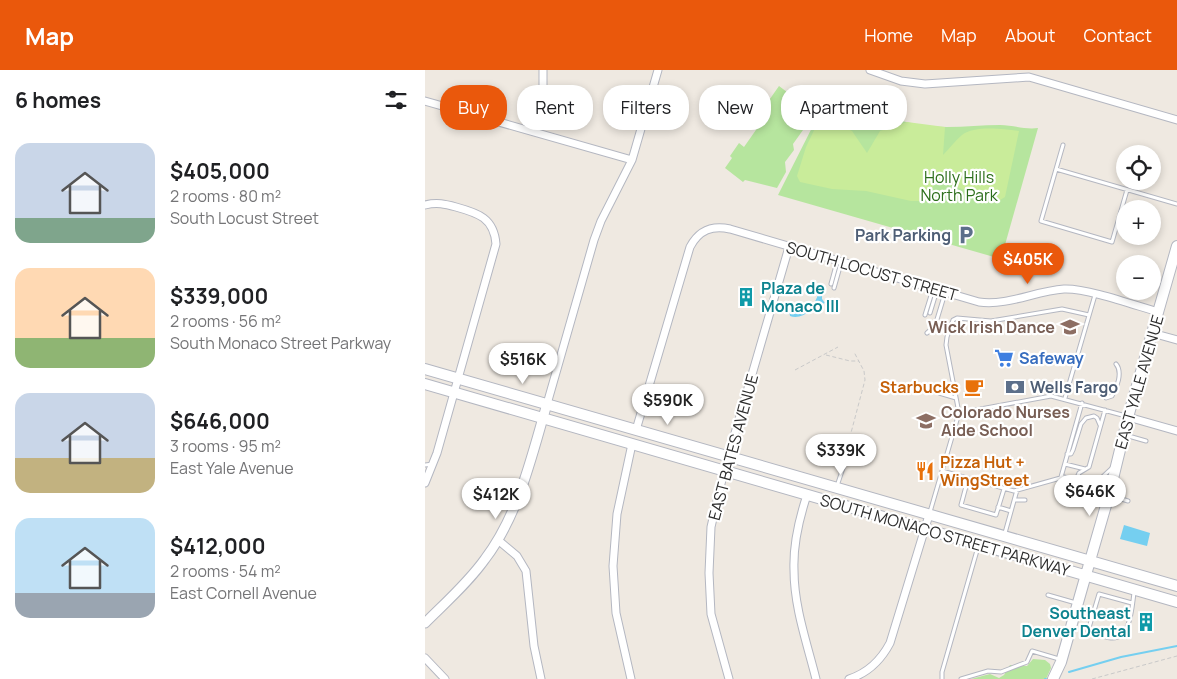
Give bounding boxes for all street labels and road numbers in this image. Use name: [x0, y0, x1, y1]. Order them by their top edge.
street label: SOUTH LOCUST STREET: [784, 236, 961, 306]
street label: EAST YALE AVENUE: [1109, 312, 1169, 452]
street label: EAST BATES AVENUE: [703, 371, 763, 523]
street label: SOUTH MONACO STREET PARKWAY: [818, 489, 1073, 581]

